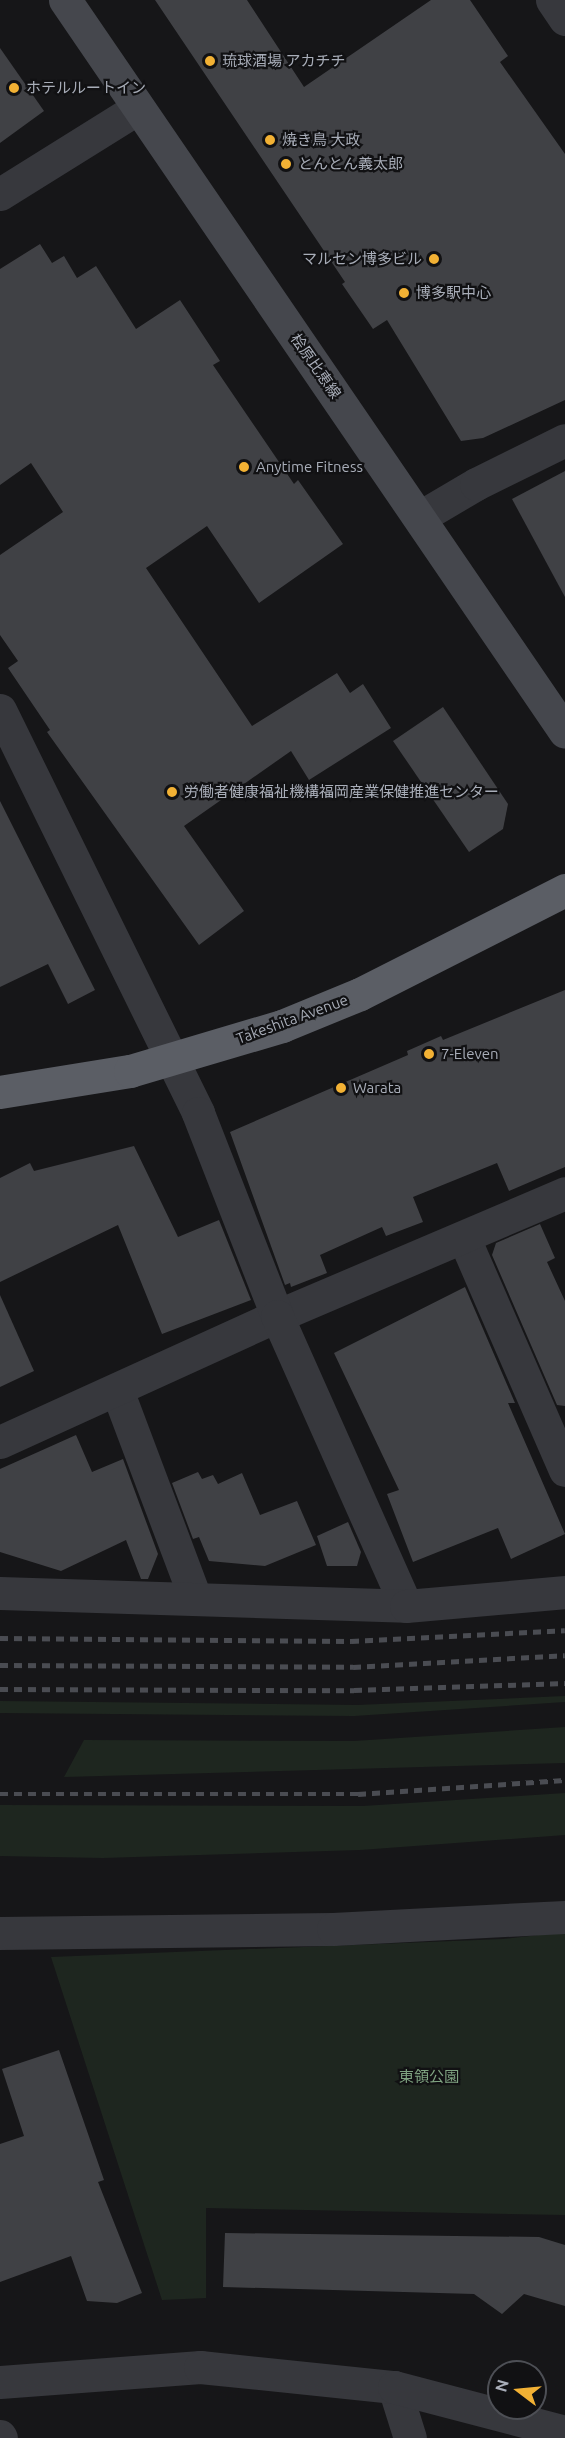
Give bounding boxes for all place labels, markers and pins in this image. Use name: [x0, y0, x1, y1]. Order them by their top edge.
place label: 琉球酒場 アカチチ: [222, 52, 345, 70]
marker: 琉球酒場 アカチチ: [203, 54, 217, 68]
place label: ホテルルートイン: [26, 79, 146, 97]
marker: ホテルルートイン: [7, 81, 21, 95]
place label: 焼き鳥 大政: [282, 131, 360, 149]
marker: 焼き鳥 大政: [263, 133, 277, 147]
place label: とんとん義太郎: [298, 155, 403, 173]
marker: とんとん義太郎: [279, 157, 293, 171]
place label: マルセン博多ビル: [302, 250, 422, 268]
marker: マルセン博多ビル: [427, 252, 441, 266]
place label: 博多駅中心: [416, 284, 491, 302]
marker: 博多駅中心: [397, 286, 411, 300]
place label: Anytime Fitness: [256, 458, 363, 476]
marker: Anytime Fitness: [237, 460, 251, 474]
place label: 労働者健康福祉機構福岡産業保健推進センター: [184, 783, 499, 801]
marker: 労働者健康福祉機構福岡産業保健推進センター: [165, 785, 179, 799]
place label: 7-Eleven: [441, 1045, 499, 1063]
marker: 7-Eleven: [422, 1047, 436, 1061]
place label: Warata: [353, 1079, 401, 1097]
marker: Warata: [334, 1081, 348, 1095]

